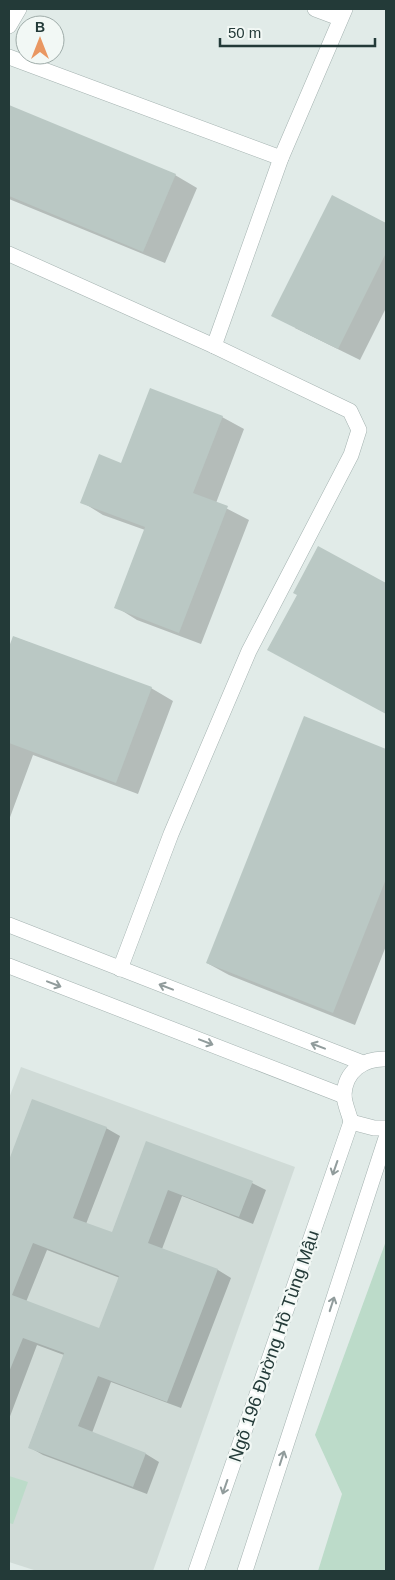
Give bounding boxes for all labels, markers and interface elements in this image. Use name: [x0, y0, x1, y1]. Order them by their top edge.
north arrow: [15, 15, 65, 65]
scale bar: [220, 15, 375, 47]
text: B: [35, 19, 45, 35]
text: 50 m: [228, 24, 261, 41]
one-way arrow: [46, 980, 61, 989]
one-way arrow: [159, 981, 174, 990]
one-way arrow: [198, 1038, 213, 1047]
one-way arrow: [311, 1040, 326, 1050]
one-way arrow: [330, 1159, 339, 1175]
street label: Ngõ 196 Đường Hồ Tùng Mậu: [225, 1228, 323, 1464]
one-way arrow: [328, 1296, 338, 1312]
one-way arrow: [278, 1451, 287, 1467]
one-way arrow: [220, 1479, 229, 1494]

